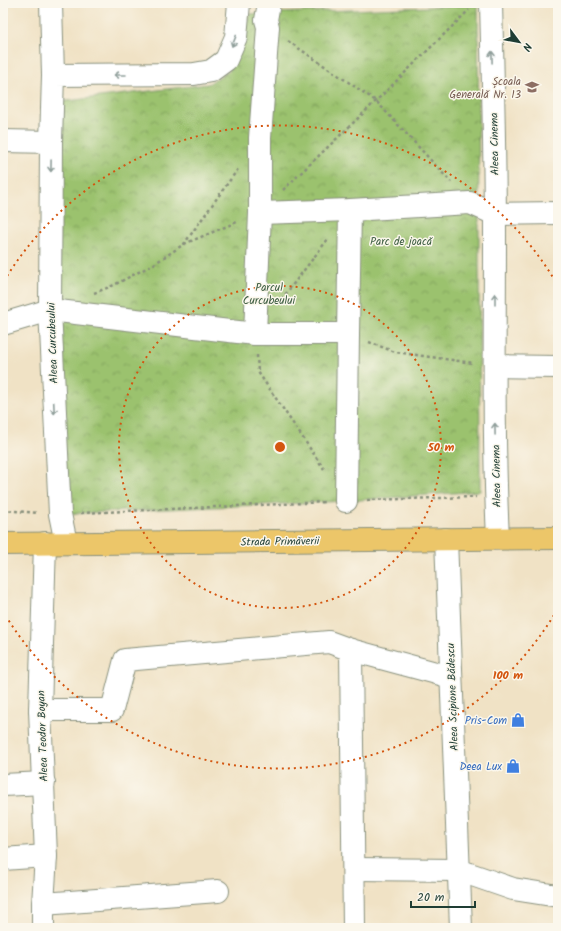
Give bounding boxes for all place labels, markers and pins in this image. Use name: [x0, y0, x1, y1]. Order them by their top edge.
place label: Școala Generală Nr. 13: [450, 73, 521, 104]
school or university icon: Școala Generală Nr. 13: [524, 79, 540, 95]
centre of rings: [273, 440, 287, 454]
place label: Pris-Com: [465, 712, 507, 730]
shop icon: Pris-Com: [510, 712, 526, 728]
place label: Deea Lux: [459, 758, 502, 776]
shop icon: Deea Lux: [505, 758, 521, 774]

